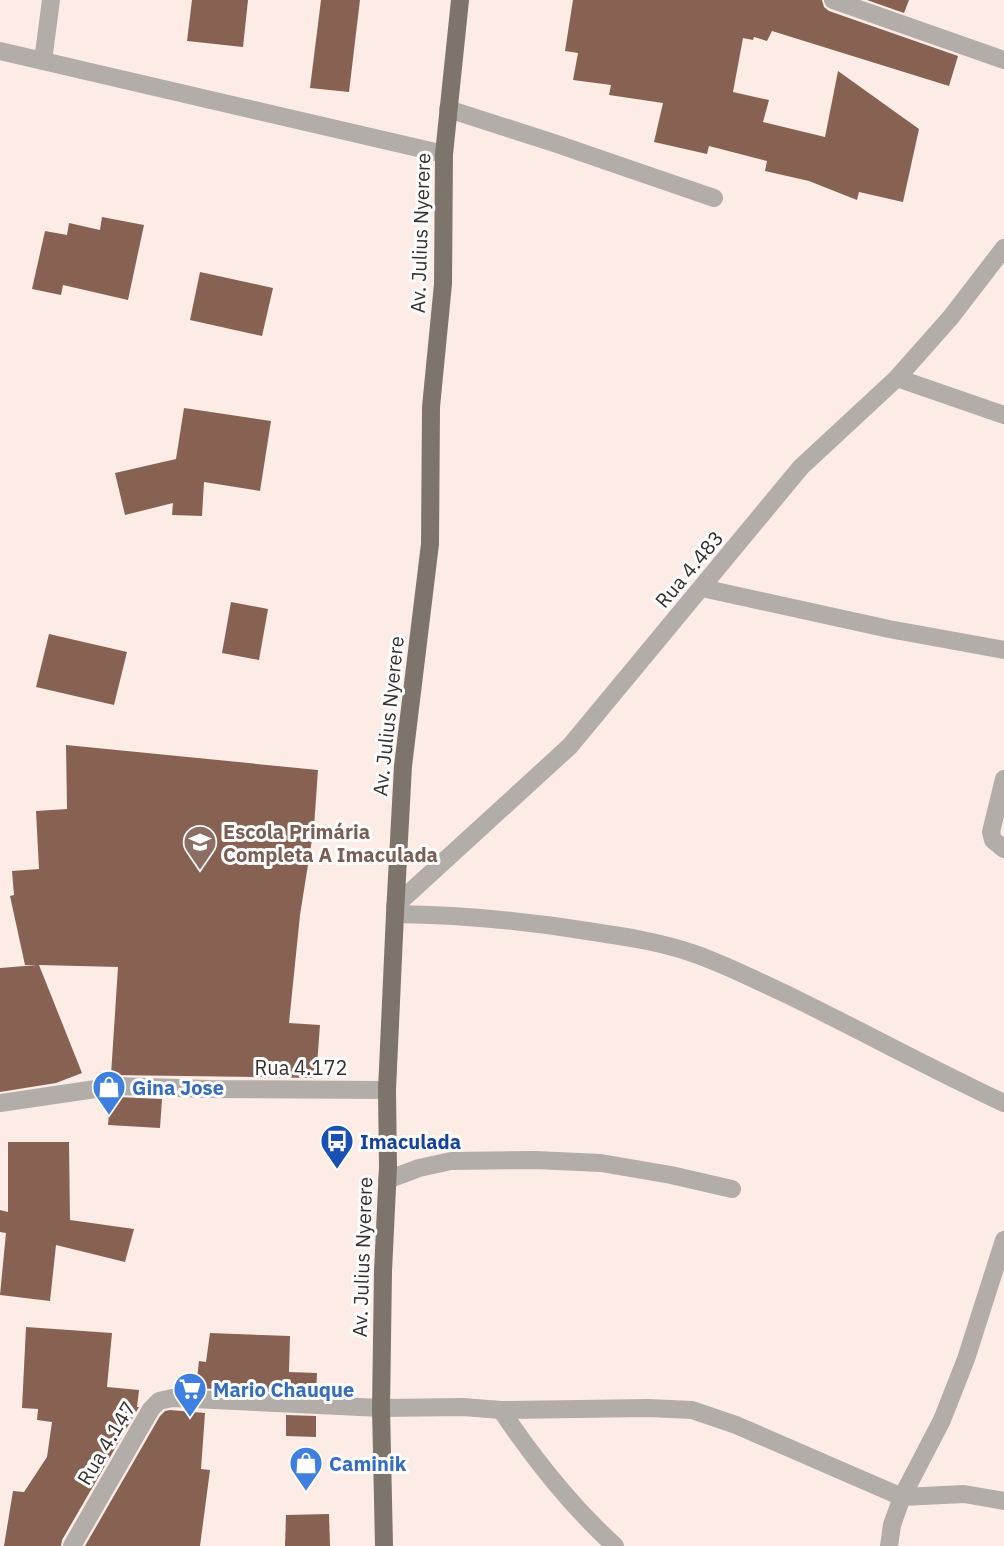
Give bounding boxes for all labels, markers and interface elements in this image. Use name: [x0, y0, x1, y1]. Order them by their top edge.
street label: Av. Julius Nyerere: [404, 152, 436, 314]
street label: Rua 4.483: [649, 525, 729, 613]
street label: Av. Julius Nyerere: [366, 635, 410, 797]
place label: Escola Primária Completa A Imaculada: [223, 818, 438, 868]
school or university icon: Escola Primária Completa A Imaculada: [182, 824, 218, 871]
street label: Rua 4.172: [255, 1054, 348, 1081]
shop icon: Gina Jose: [91, 1069, 127, 1116]
place label: Gina Jose: [132, 1074, 224, 1101]
bus stop icon: Imaculada: [319, 1123, 355, 1170]
place label: Imaculada: [360, 1128, 461, 1155]
street label: Av. Julius Nyerere: [346, 1176, 378, 1338]
supermarket icon: Mario Chauque: [172, 1371, 208, 1418]
place label: Mario Chauque: [213, 1376, 354, 1403]
street label: Rua 4.147: [70, 1396, 142, 1490]
shop icon: Caminik: [288, 1445, 324, 1492]
place label: Caminik: [329, 1450, 407, 1477]

